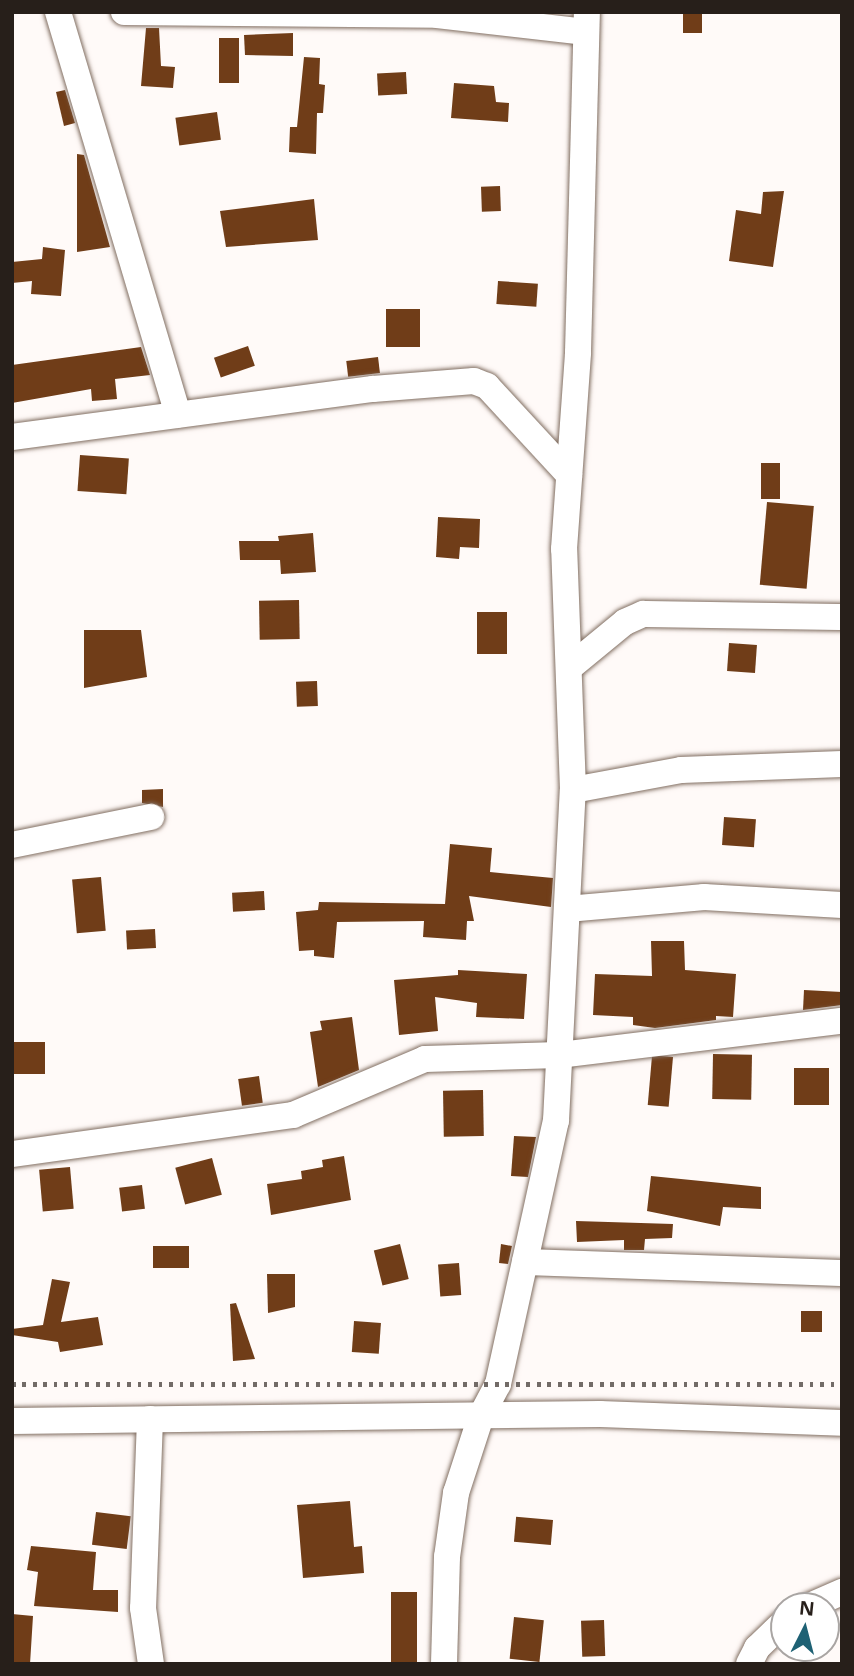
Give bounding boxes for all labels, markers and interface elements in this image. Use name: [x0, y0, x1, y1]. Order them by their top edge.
north arrow: [770, 1592, 840, 1662]
text: N: [798, 1594, 816, 1622]

